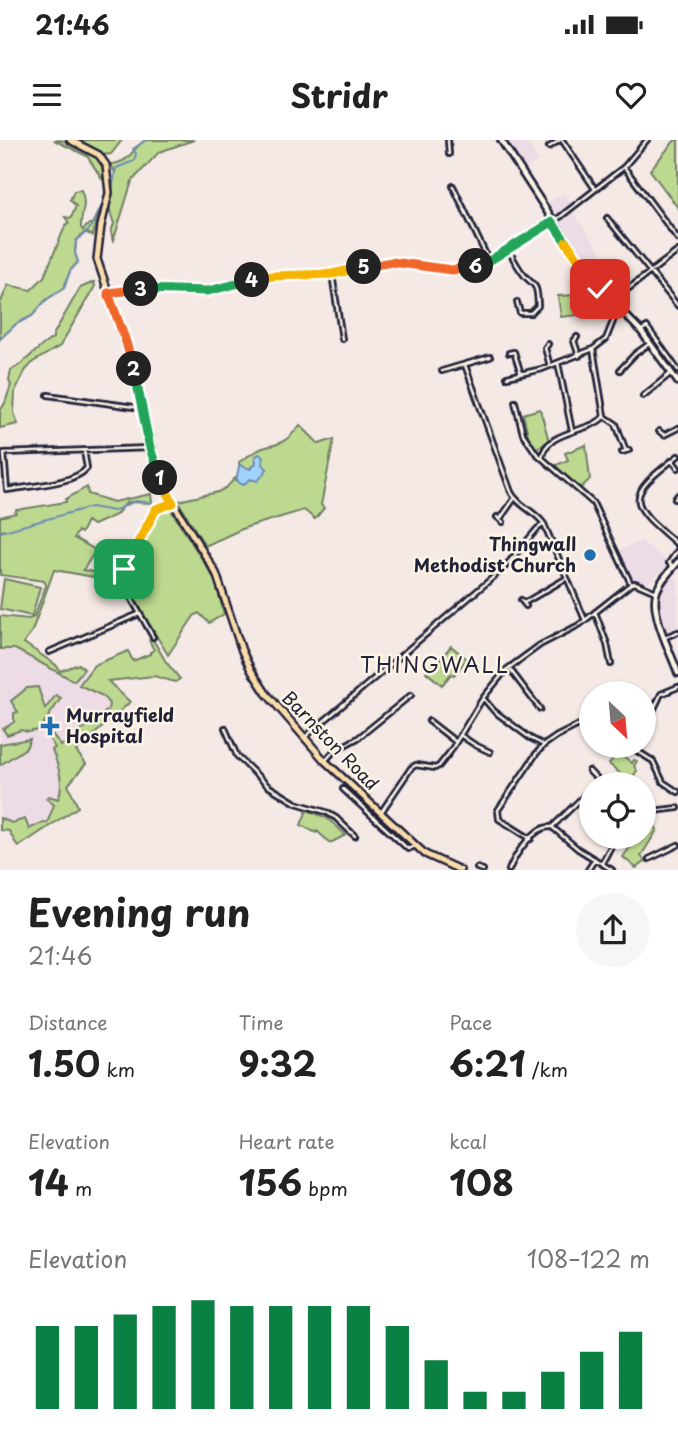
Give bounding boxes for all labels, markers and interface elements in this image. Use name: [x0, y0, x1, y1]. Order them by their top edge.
text: 21:46: [35, 5, 110, 44]
text: Stridr: [290, 71, 388, 119]
icon: menu: [28, 76, 66, 114]
icon: heart: [612, 76, 650, 114]
pin: 6: [458, 248, 494, 284]
pin: 5: [346, 250, 382, 284]
text: 6: [469, 251, 482, 279]
text: 5: [357, 252, 370, 280]
pin: [570, 259, 630, 319]
pin: 4: [234, 262, 270, 298]
text: 4: [245, 265, 258, 293]
icon: check: [581, 270, 619, 308]
pin: 3: [124, 272, 158, 306]
text: 3: [134, 274, 147, 302]
pin: 2: [116, 352, 152, 386]
text: 2: [127, 354, 140, 382]
pin: 1: [142, 460, 178, 496]
text: 1: [155, 463, 164, 491]
place label: Thingwall Methodist Church: [414, 530, 576, 578]
pin: [94, 539, 154, 599]
marker: Thingwall Methodist Church: [582, 547, 598, 563]
icon: arrive: [105, 550, 143, 588]
district label: THINGWALL: [360, 648, 510, 680]
north arrow: [579, 681, 656, 758]
map controls: [579, 681, 656, 849]
street label: Barnston Road: [276, 684, 386, 796]
place label: Murrayfield Hospital: [66, 701, 174, 749]
marker: Murrayfield Hospital: [40, 716, 60, 736]
button: locate: [579, 772, 656, 849]
text: Evening run: [28, 883, 250, 940]
button: share: [576, 893, 650, 967]
text: 21:46: [28, 938, 93, 973]
text: Distance: [28, 1008, 108, 1036]
text: Time: [239, 1008, 284, 1036]
text: Pace: [449, 1008, 492, 1036]
text: 1.50: [28, 1036, 100, 1089]
text: 9:32: [239, 1036, 317, 1089]
text: 6:21: [449, 1036, 526, 1089]
text: km: [100, 1055, 135, 1083]
text: /km: [526, 1055, 568, 1083]
text: Elevation: [28, 1127, 110, 1155]
text: Heart rate: [239, 1127, 335, 1155]
text: kcal: [449, 1127, 487, 1155]
text: 14: [28, 1155, 69, 1208]
text: 156: [239, 1155, 302, 1208]
text: 108: [449, 1155, 514, 1208]
text: m: [69, 1174, 92, 1202]
text: bpm: [302, 1174, 348, 1202]
text: Elevation: [28, 1241, 127, 1276]
text: 108–122 m: [527, 1241, 650, 1276]

